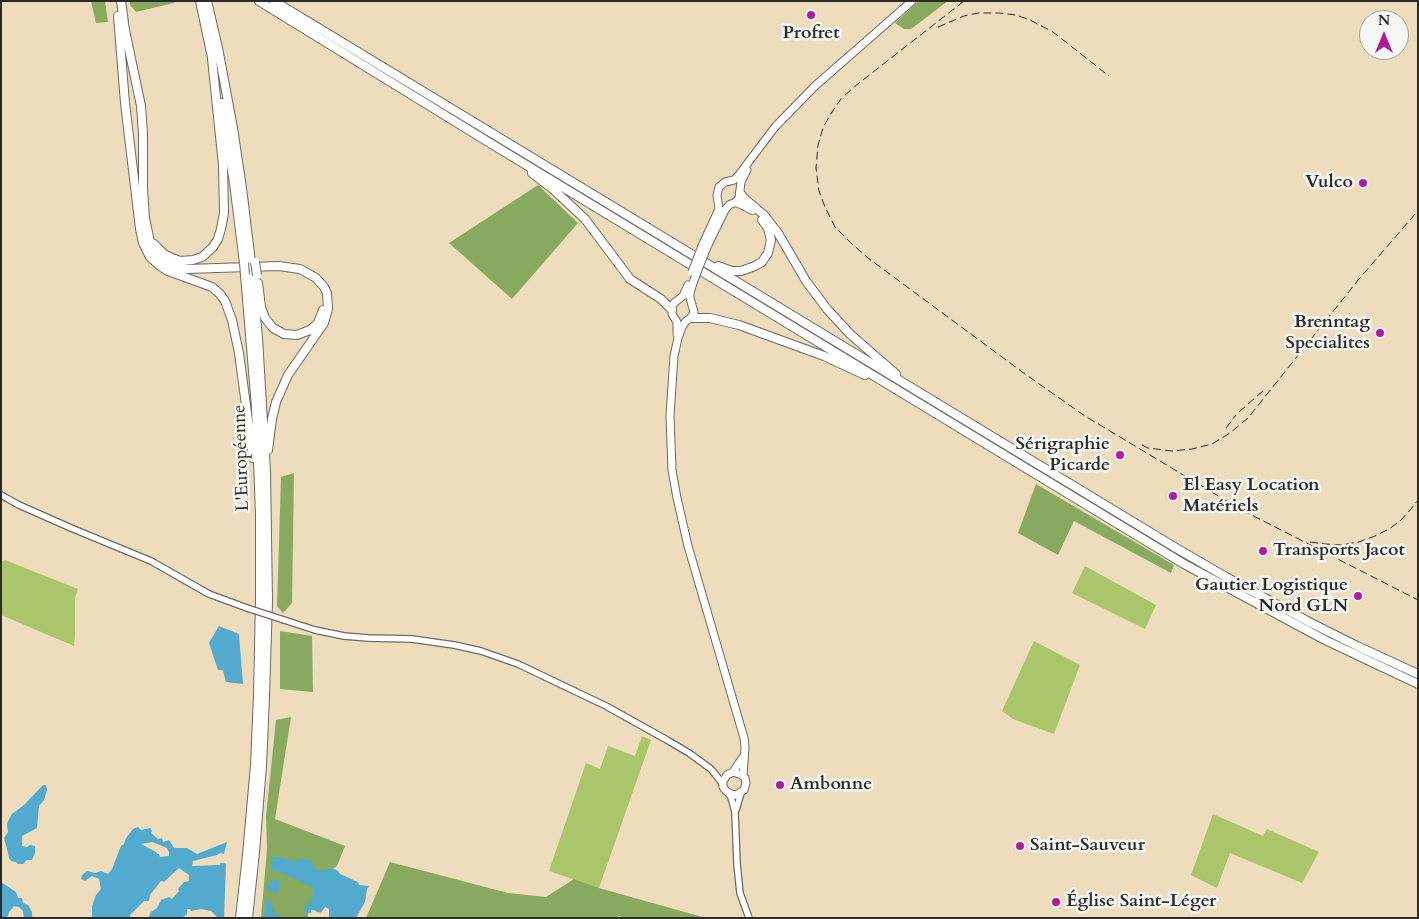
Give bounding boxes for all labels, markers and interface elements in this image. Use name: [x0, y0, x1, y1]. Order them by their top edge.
marker: Profret: [805, 9, 817, 21]
north arrow: [1359, 10, 1409, 60]
text: N: [1378, 11, 1390, 30]
place label: Profret: [782, 23, 840, 45]
place label: Vulco: [1305, 172, 1353, 194]
marker: Vulco: [1357, 177, 1369, 189]
place label: Brenntag Specialites: [1286, 312, 1370, 354]
marker: Brenntag Specialites: [1374, 327, 1386, 339]
street label: L'Européenne: [229, 404, 255, 512]
place label: Sérigraphie Picarde: [1016, 434, 1110, 476]
marker: Sérigraphie Picarde: [1114, 449, 1126, 461]
place label: El Easy Location Matériels: [1183, 475, 1320, 518]
marker: El Easy Location Matériels: [1167, 490, 1179, 502]
place label: Transports Jacot: [1273, 540, 1405, 562]
marker: Transports Jacot: [1257, 545, 1269, 557]
place label: Gautier Logistique Nord GLN: [1195, 575, 1348, 618]
marker: Gautier Logistique Nord GLN: [1352, 590, 1364, 602]
place label: Ambonne: [790, 774, 872, 796]
marker: Ambonne: [774, 779, 786, 791]
place label: Saint-Sauveur: [1030, 835, 1145, 857]
marker: Saint-Sauveur: [1014, 840, 1026, 852]
place label: Église Saint-Léger: [1066, 891, 1216, 913]
marker: Église Saint-Léger: [1050, 896, 1062, 908]

